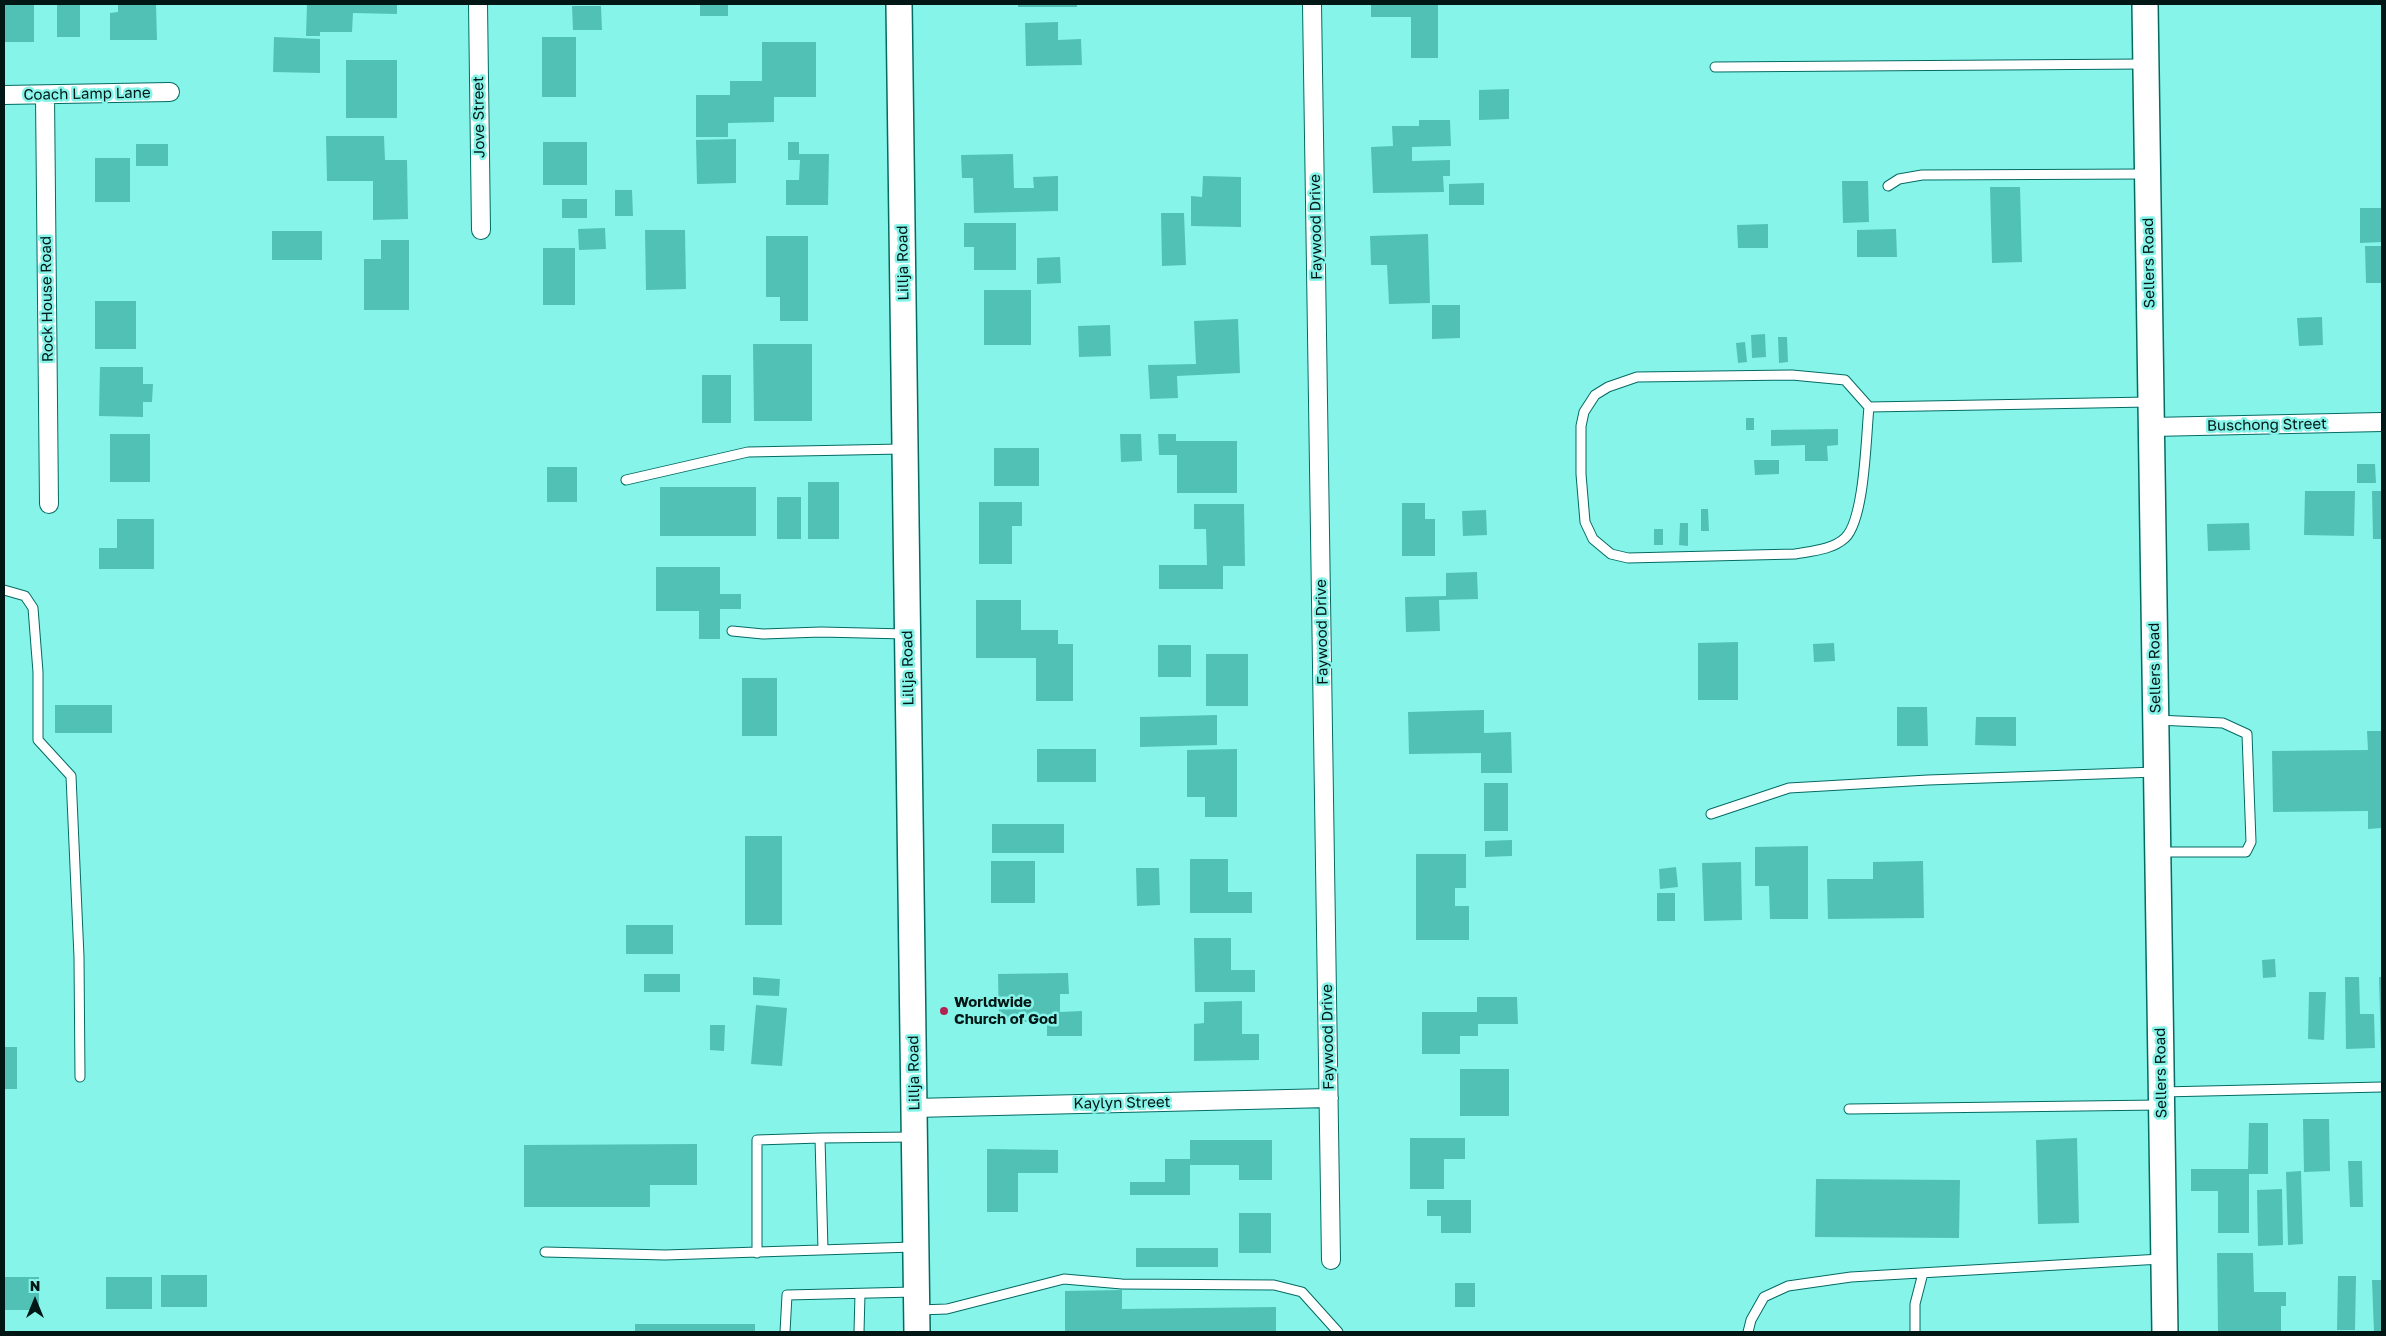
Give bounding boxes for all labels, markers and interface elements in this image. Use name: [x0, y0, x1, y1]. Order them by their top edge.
street label: Jove Street: [469, 76, 489, 158]
street label: Coach Lamp Lane: [23, 84, 151, 104]
street label: Faywood Drive: [1306, 174, 1326, 280]
street label: Sellers Road: [2139, 217, 2159, 309]
street label: Lillja Road: [893, 225, 913, 301]
street label: Rock House Road: [37, 236, 57, 362]
street label: Buschong Street: [2207, 415, 2327, 435]
street label: Faywood Drive: [1312, 579, 1332, 685]
street label: Sellers Road: [2145, 622, 2165, 714]
street label: Lillja Road: [898, 630, 918, 706]
street label: Faywood Drive: [1318, 984, 1338, 1090]
place label: Worldwide Church of God: [954, 993, 1057, 1028]
marker: Worldwide Church of God: [938, 1005, 950, 1017]
street label: Sellers Road: [2151, 1027, 2171, 1119]
street label: Lillja Road: [904, 1035, 924, 1111]
street label: Kaylyn Street: [1073, 1093, 1171, 1113]
north arrow: [10, 1276, 60, 1326]
text: N: [30, 1277, 40, 1294]

